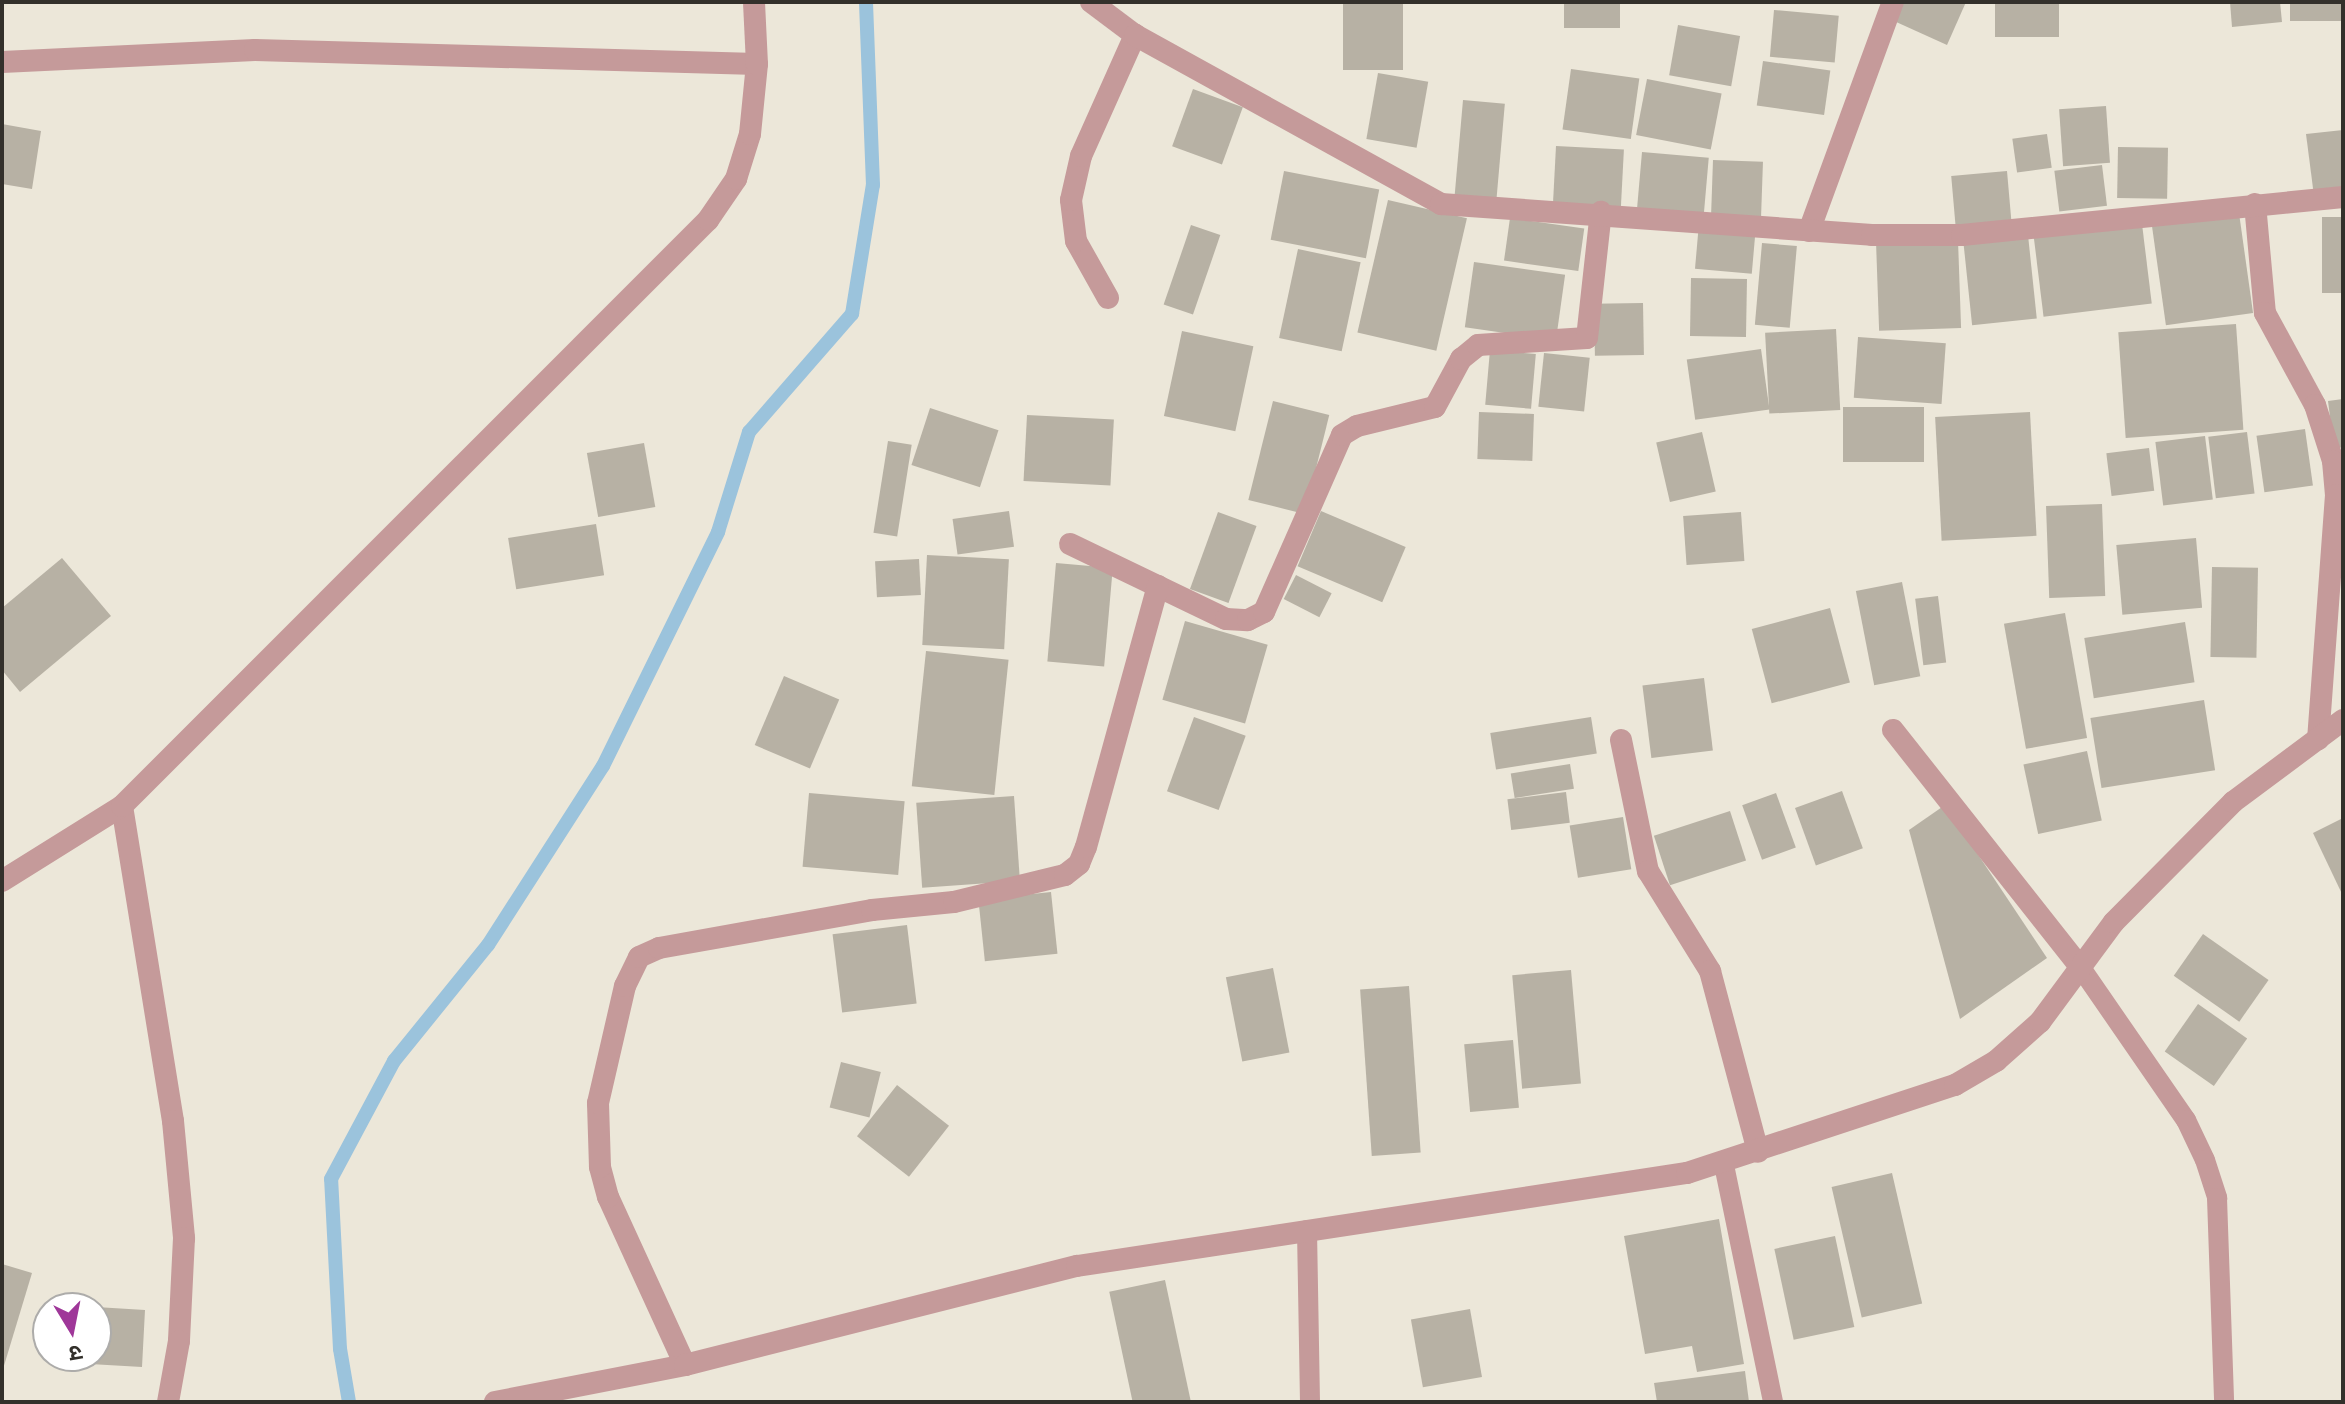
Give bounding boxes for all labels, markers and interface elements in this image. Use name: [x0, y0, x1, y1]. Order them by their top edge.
north arrow: [32, 1292, 112, 1372]
text: उ: [67, 1338, 85, 1370]

